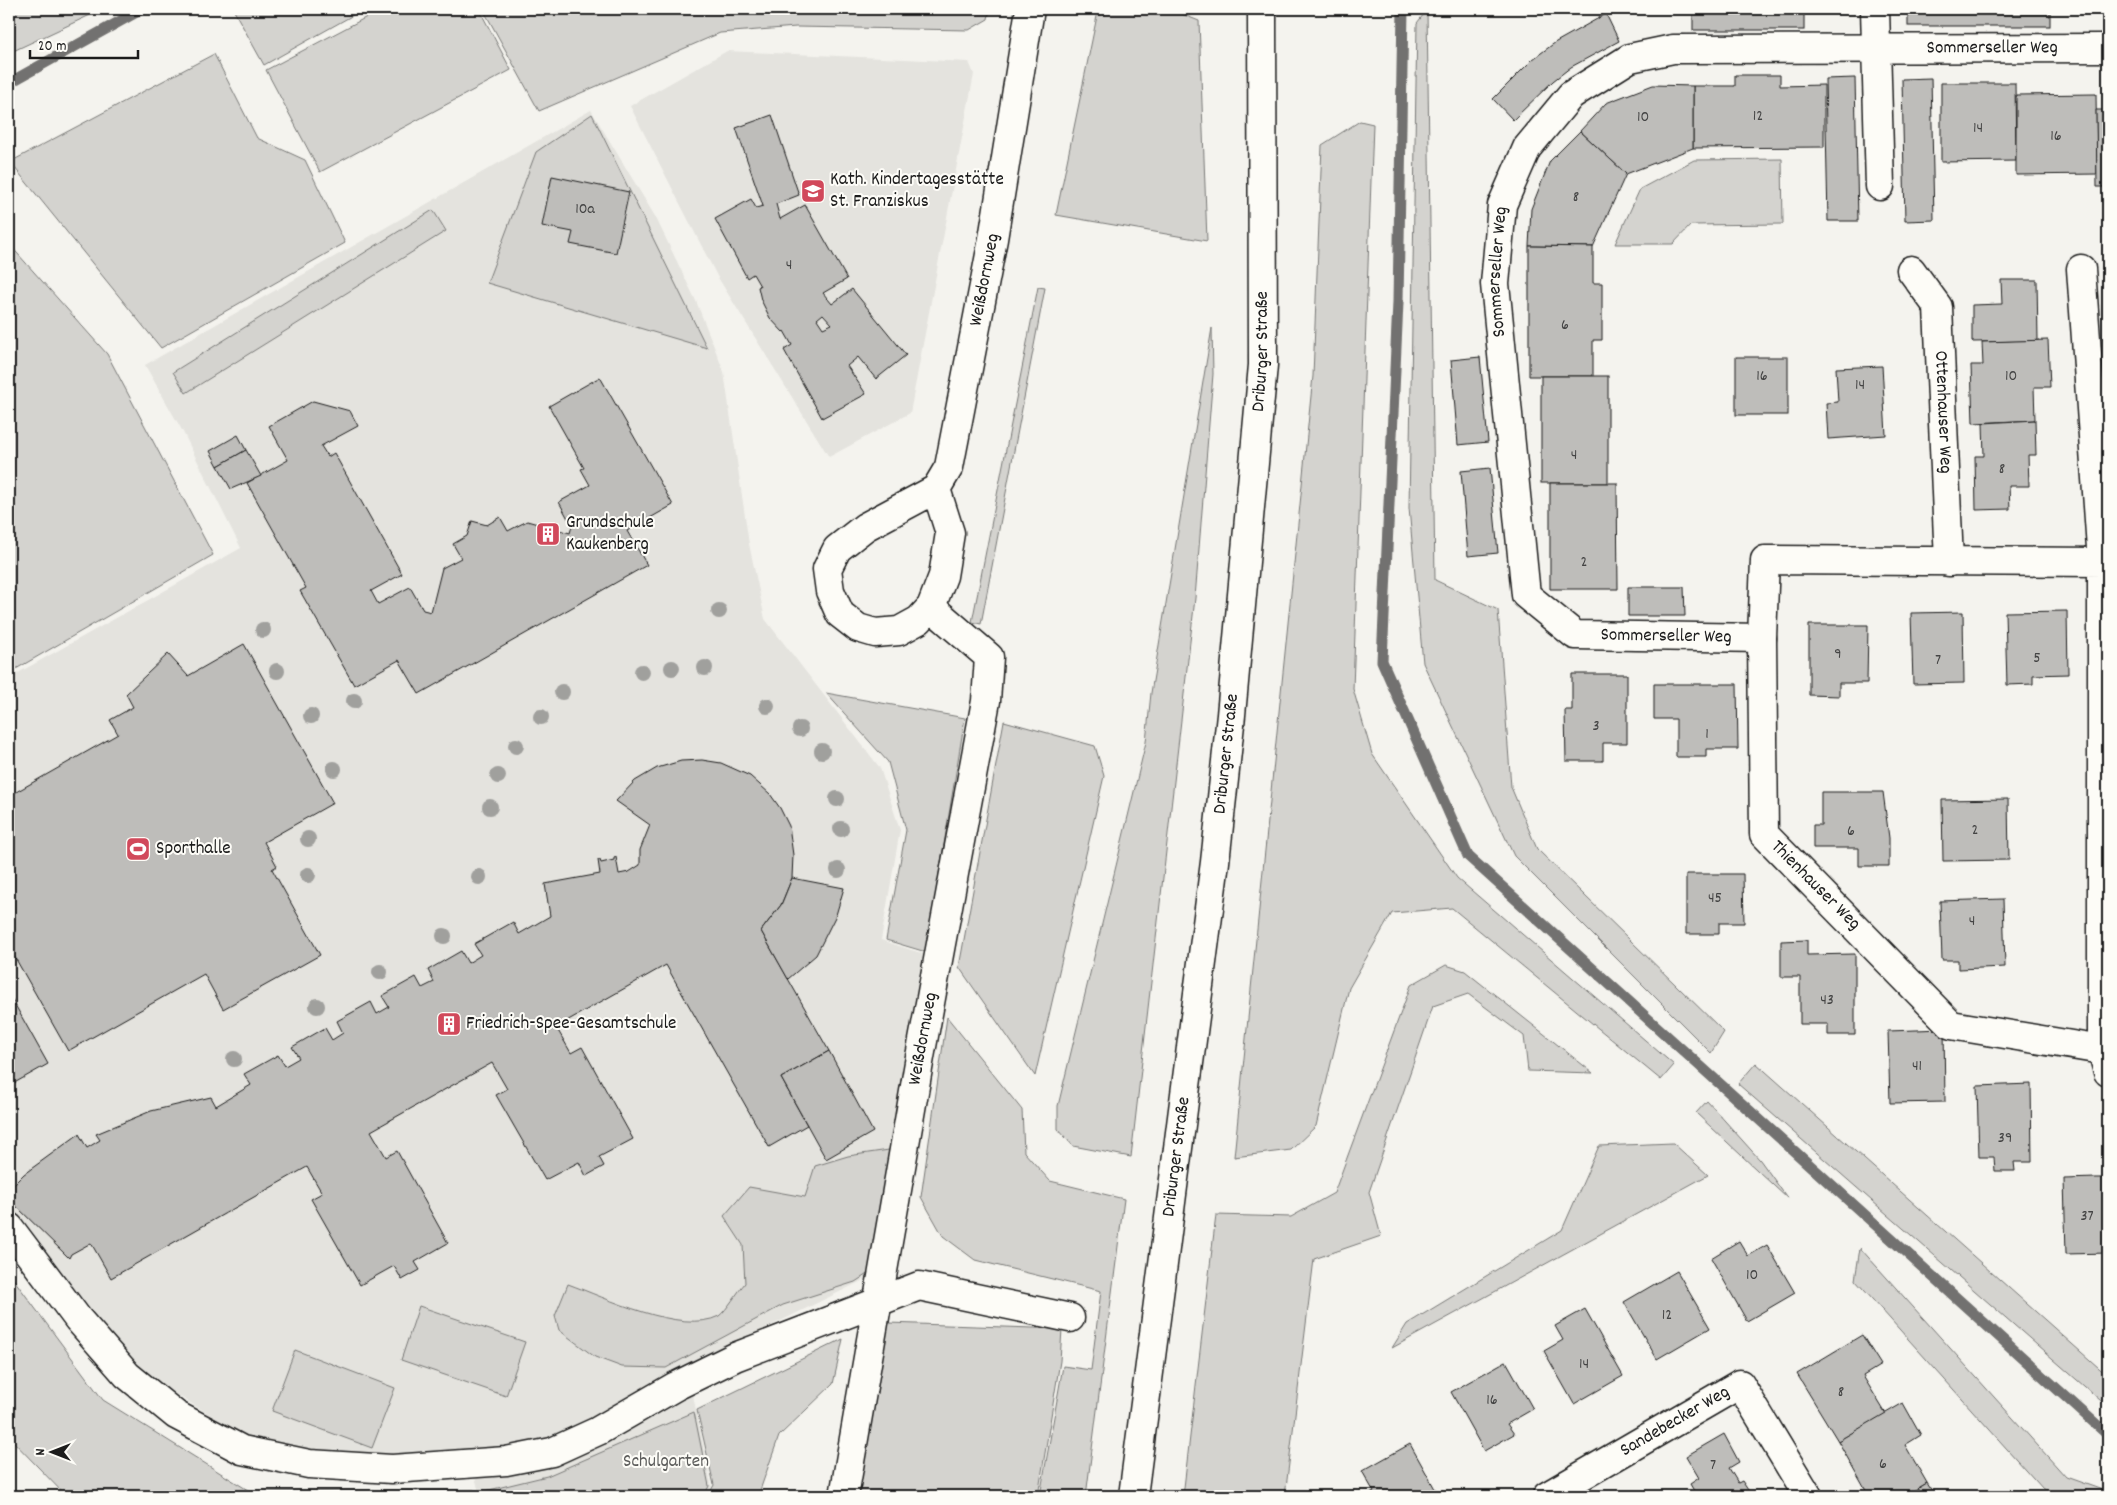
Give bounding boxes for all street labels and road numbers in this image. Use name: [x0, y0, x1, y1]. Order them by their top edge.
street label: Sommerseller Weg: [1927, 35, 2058, 62]
street label: Sommerseller Weg: [1481, 205, 1515, 339]
street label: Weißdornweg: [963, 232, 1007, 329]
street label: Driburger Straße: [1245, 291, 1277, 413]
street label: Ottenhauser Weg: [1926, 350, 1959, 474]
street label: Sommerseller Weg: [1600, 622, 1732, 652]
street label: Driburger Straße: [1207, 693, 1246, 815]
street label: Thienhauser Weg: [1764, 835, 1866, 937]
street label: Weißdornweg: [902, 990, 945, 1087]
street label: Driburger Straße: [1156, 1095, 1198, 1218]
street label: Sandebecker Weg: [1615, 1379, 1735, 1464]

